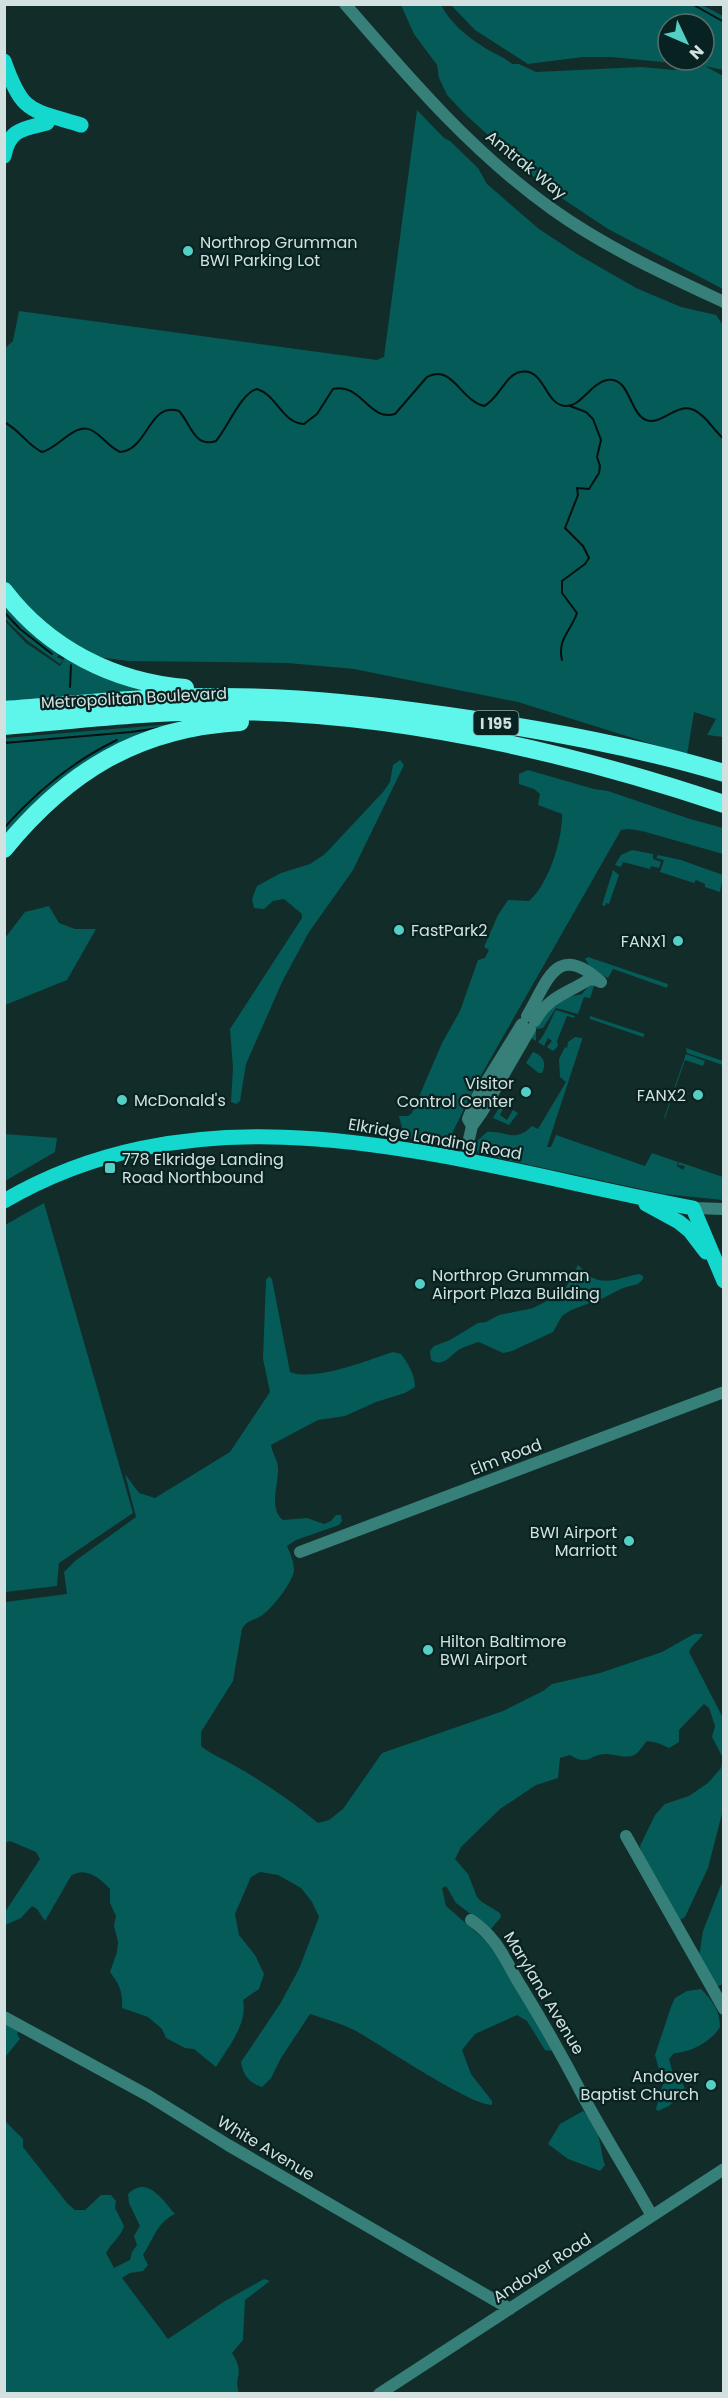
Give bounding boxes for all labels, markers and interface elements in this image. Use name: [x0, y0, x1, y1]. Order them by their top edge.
north arrow: [656, 12, 716, 72]
text: N: [684, 40, 709, 64]
street label: Amtrak Way: [481, 125, 571, 205]
place label: Northrop Grumman BWI Parking Lot: [200, 231, 358, 272]
marker: Northrop Grumman BWI Parking Lot: [181, 244, 195, 258]
street label: Metropolitan Boulevard: [40, 682, 228, 714]
road number: I 195: [474, 711, 518, 735]
place label: FastPark2: [411, 919, 488, 942]
marker: FastPark2: [392, 923, 406, 937]
place label: FANX1: [621, 930, 666, 953]
marker: FANX1: [671, 934, 685, 948]
place label: Visitor Control Center: [397, 1072, 514, 1113]
place label: FANX2: [637, 1084, 686, 1107]
marker: Visitor Control Center: [519, 1085, 533, 1099]
marker: FANX2: [691, 1088, 705, 1102]
place label: McDonald's: [134, 1089, 226, 1112]
marker: McDonald's: [115, 1093, 129, 1107]
street label: Elkridge Landing Road: [346, 1112, 524, 1166]
place label: 778 Elkridge Landing Road Northbound: [122, 1148, 284, 1189]
marker: 778 Elkridge Landing Road Northbound: [103, 1161, 117, 1175]
place label: Northrop Grumman Airport Plaza Building: [432, 1264, 600, 1305]
marker: Northrop Grumman Airport Plaza Building: [413, 1277, 427, 1291]
street label: Elm Road: [467, 1433, 545, 1481]
place label: BWI Airport Marriott: [530, 1521, 617, 1562]
marker: BWI Airport Marriott: [622, 1534, 636, 1548]
place label: Hilton Baltimore BWI Airport: [440, 1630, 567, 1671]
marker: Hilton Baltimore BWI Airport: [421, 1643, 435, 1657]
street label: Maryland Avenue: [498, 1927, 590, 2059]
place label: Andover Baptist Church: [581, 2065, 699, 2106]
marker: Andover Baptist Church: [704, 2078, 718, 2092]
street label: White Avenue: [213, 2110, 319, 2186]
street label: Andover Road: [488, 2228, 596, 2308]

